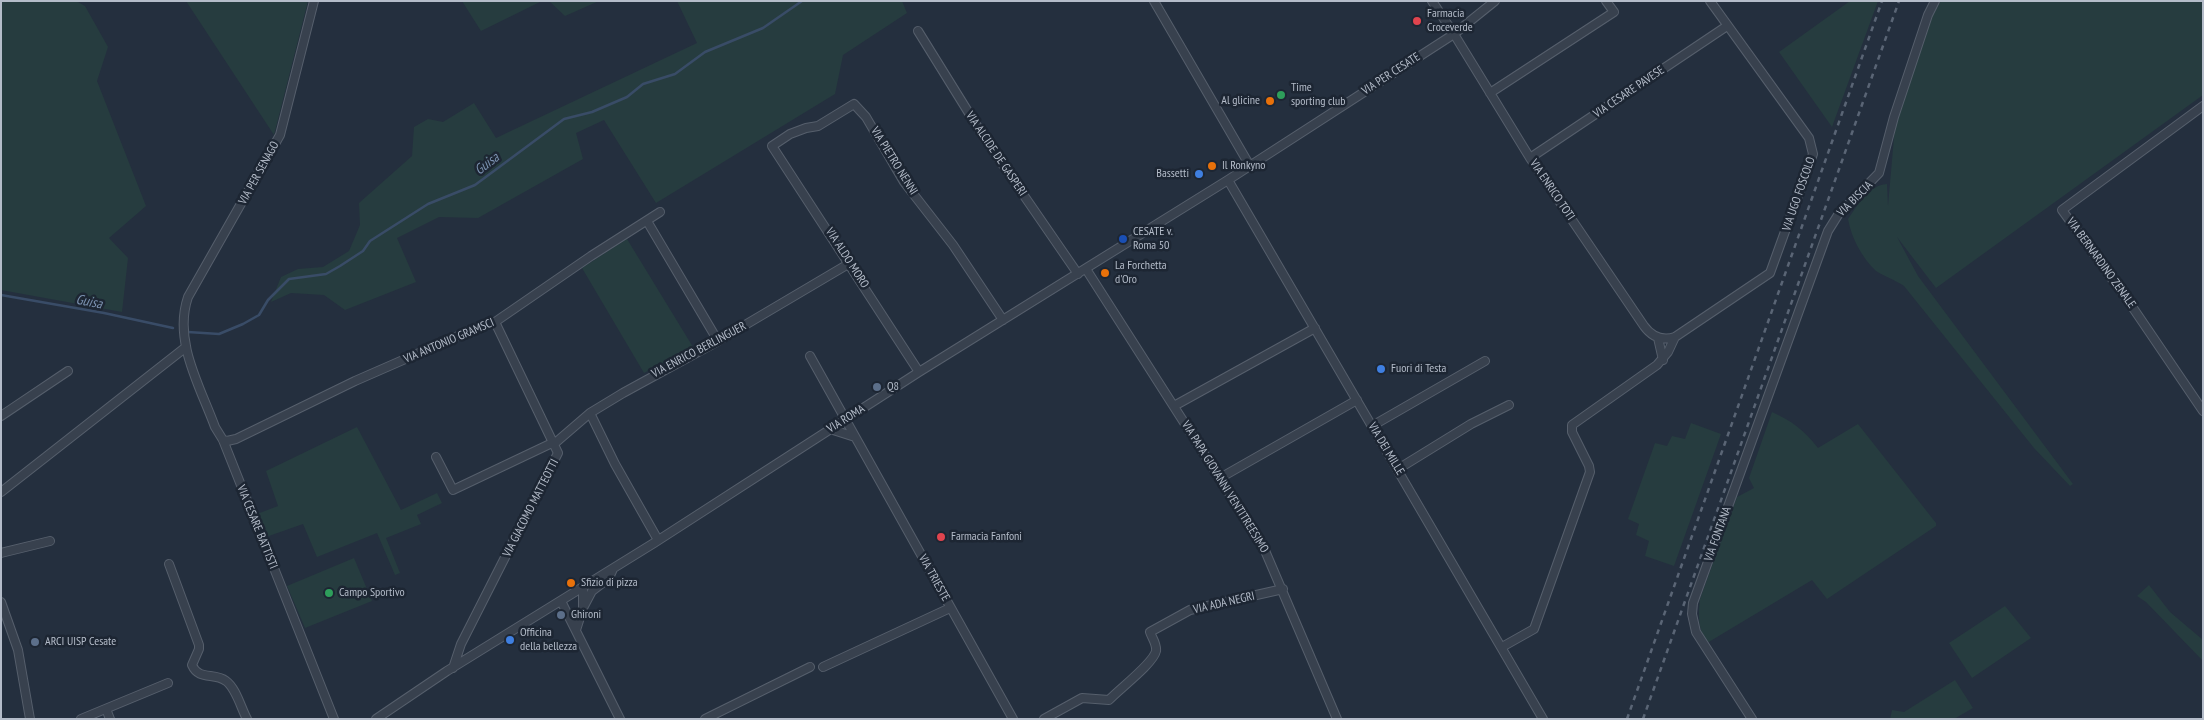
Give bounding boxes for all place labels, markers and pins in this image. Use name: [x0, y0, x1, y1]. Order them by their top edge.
place label: Farmacia Croceverde: [1427, 7, 1473, 35]
marker: Farmacia Croceverde: [1411, 15, 1423, 27]
place label: Time sporting club: [1291, 81, 1345, 109]
marker: Time sporting club: [1275, 89, 1287, 101]
place label: Al glicine: [1221, 94, 1260, 108]
marker: Al glicine: [1264, 95, 1276, 107]
place label: Il Ronkyno: [1222, 159, 1265, 173]
marker: Il Ronkyno: [1206, 160, 1218, 172]
place label: Bassetti: [1156, 167, 1189, 181]
marker: Bassetti: [1193, 168, 1205, 180]
place label: CESATE v. Roma 50: [1133, 225, 1173, 253]
marker: CESATE v. Roma 50: [1117, 233, 1129, 245]
place label: La Forchetta d'Oro: [1115, 259, 1166, 287]
marker: La Forchetta d'Oro: [1099, 267, 1111, 279]
place label: Fuori di Testa: [1391, 362, 1446, 376]
marker: Fuori di Testa: [1375, 363, 1387, 375]
place label: Q8: [887, 380, 899, 394]
marker: Q8: [871, 381, 883, 393]
place label: Farmacia Fanfoni: [951, 530, 1022, 544]
marker: Farmacia Fanfoni: [935, 531, 947, 543]
place label: Sfizio di pizza: [581, 576, 638, 590]
marker: Sfizio di pizza: [565, 577, 577, 589]
place label: Campo Sportivo: [339, 586, 405, 600]
marker: Campo Sportivo: [323, 587, 335, 599]
place label: Ghironi: [571, 608, 601, 622]
marker: Ghironi: [555, 609, 567, 621]
place label: Officina della bellezza: [520, 626, 577, 654]
marker: Officina della bellezza: [504, 634, 516, 646]
place label: ARCI UISP Cesate: [45, 635, 116, 649]
marker: ARCI UISP Cesate: [29, 636, 41, 648]

